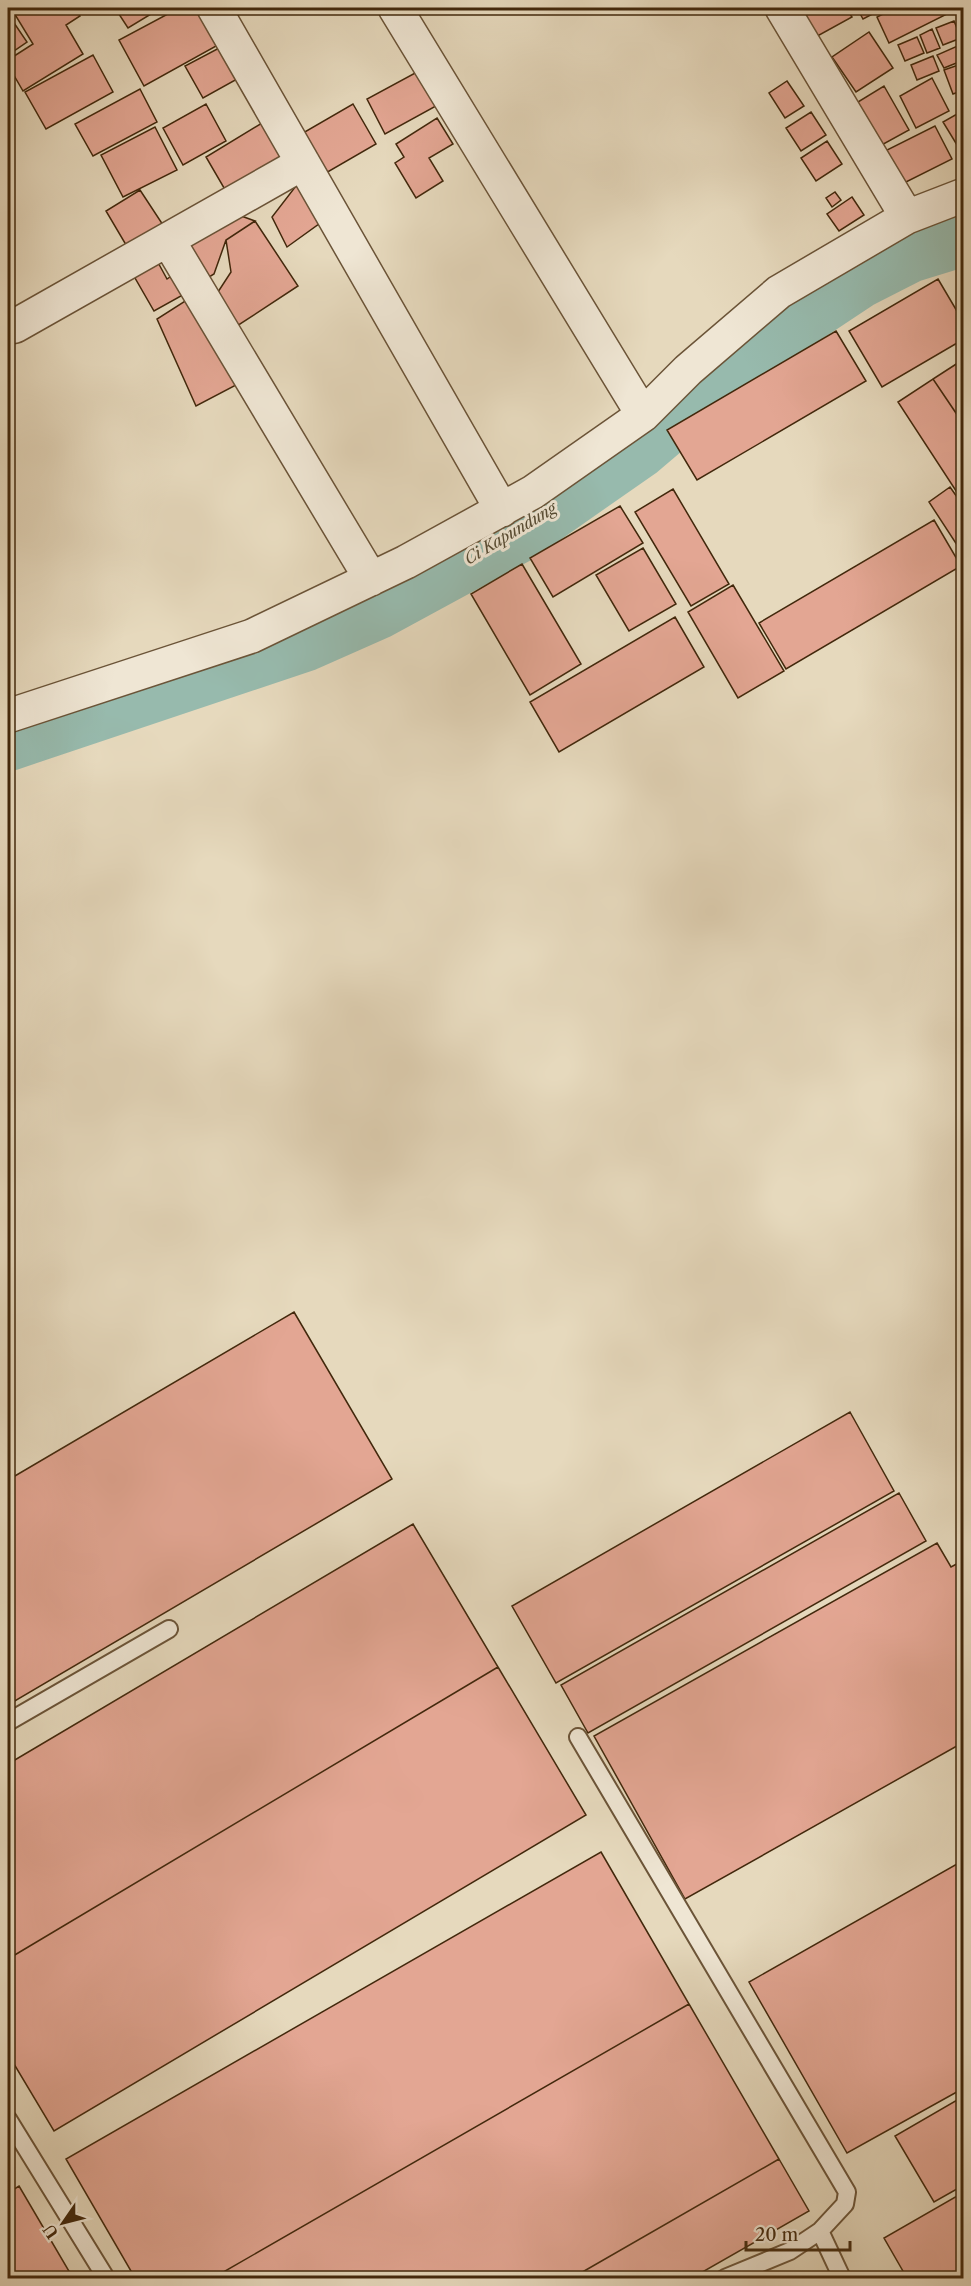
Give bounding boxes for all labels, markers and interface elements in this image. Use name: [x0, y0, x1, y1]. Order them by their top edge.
water label: Ci Kapundung: [460, 497, 561, 568]
north arrow: [33, 2193, 93, 2253]
scale bar: [746, 2214, 850, 2252]
text: U: [39, 2221, 63, 2243]
text: 20 m: [755, 2224, 799, 2246]

